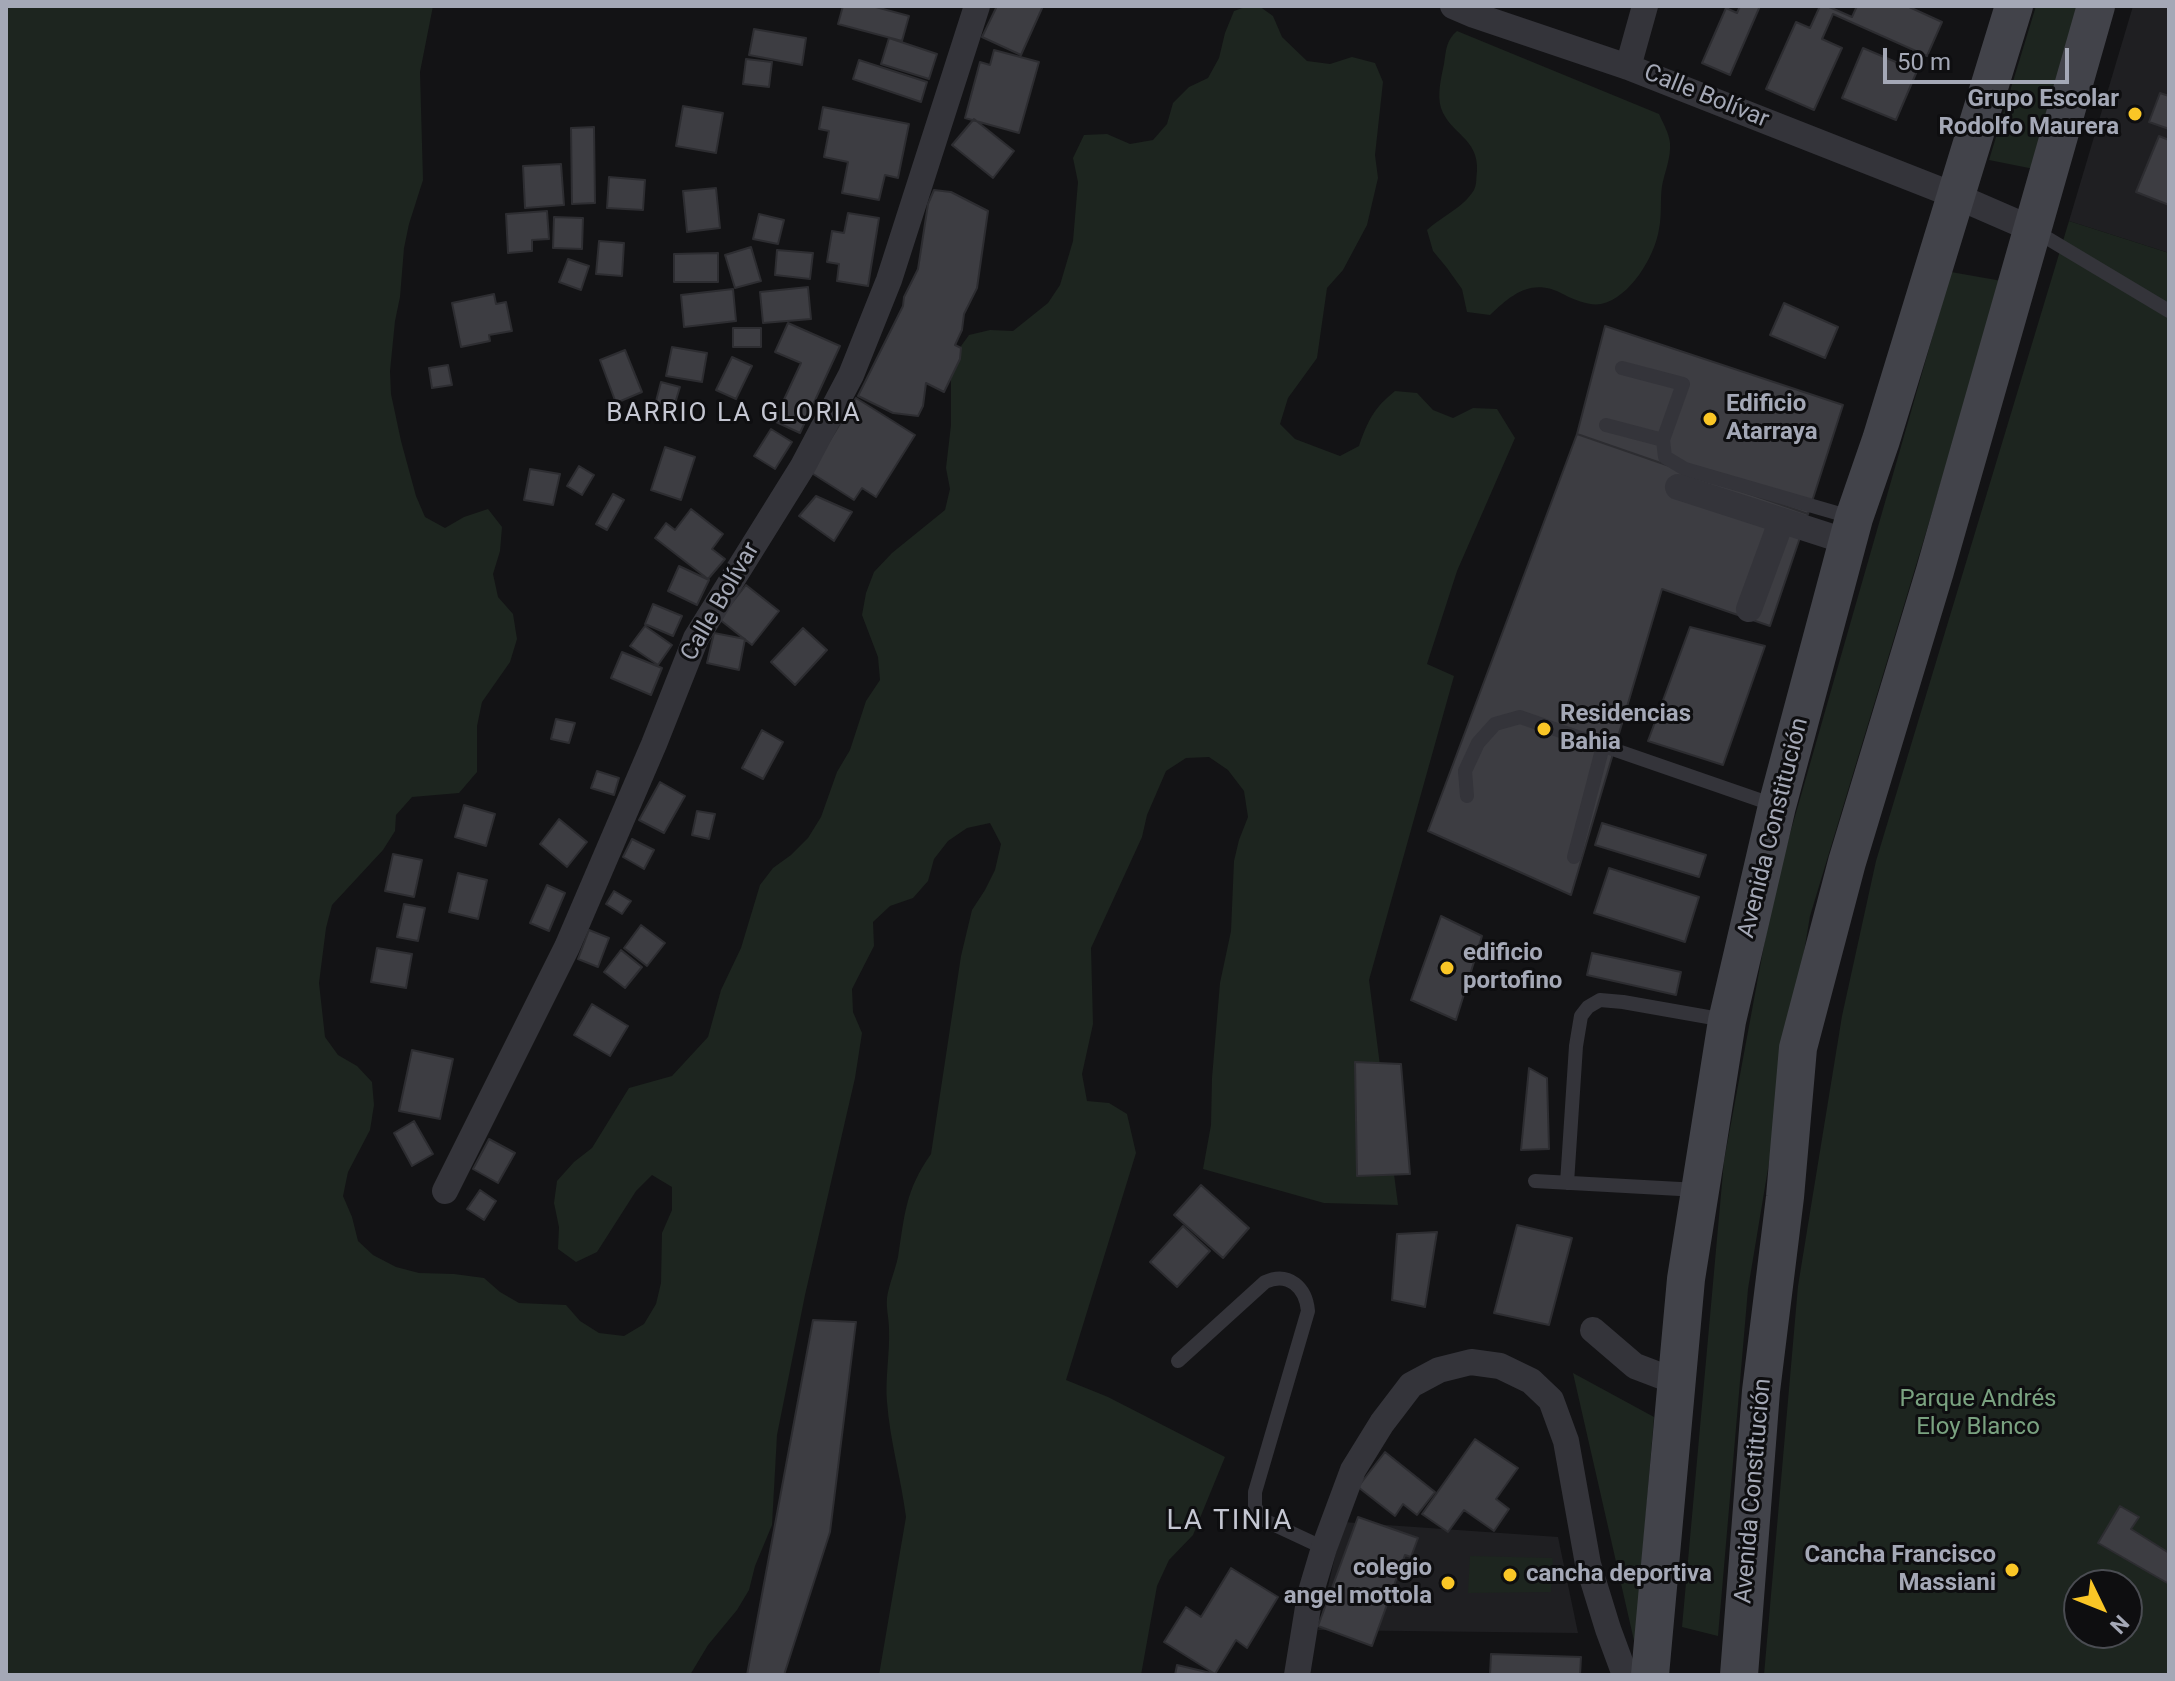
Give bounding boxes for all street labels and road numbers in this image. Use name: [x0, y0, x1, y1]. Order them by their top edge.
street label: Calle Bolívar: [1639, 59, 1773, 135]
street label: Calle Bolívar: [676, 538, 766, 666]
street label: Avenida Constitución: [1733, 715, 1815, 941]
street label: Avenida Constitución: [1730, 1377, 1778, 1605]

